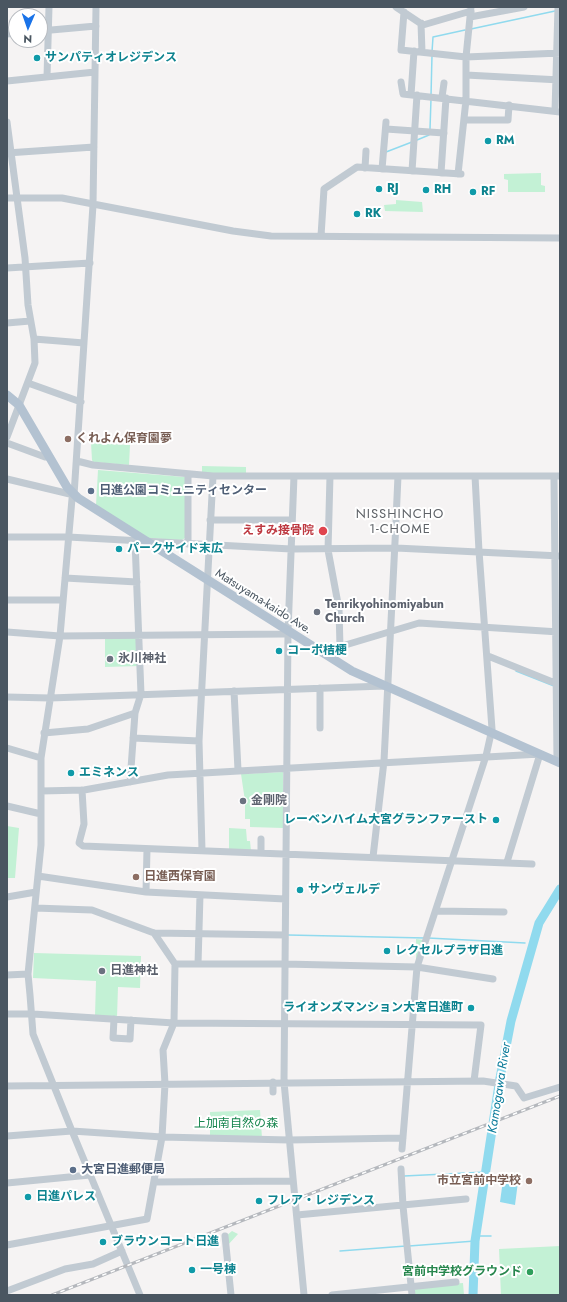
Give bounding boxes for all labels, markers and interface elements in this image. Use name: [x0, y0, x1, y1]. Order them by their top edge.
north arrow: [8, 8, 48, 48]
text: N: [23, 31, 32, 47]
place label: サンパティオレジデンス: [45, 51, 177, 65]
marker: サンパティオレジデンス: [32, 53, 42, 63]
place label: RM: [496, 134, 514, 148]
marker: RM: [483, 136, 493, 146]
place label: RJ: [387, 182, 399, 196]
place label: RH: [434, 183, 451, 197]
marker: RJ: [374, 184, 384, 194]
marker: RH: [421, 185, 431, 195]
place label: RF: [481, 185, 495, 199]
marker: RF: [468, 187, 478, 197]
place label: RK: [365, 207, 381, 221]
marker: RK: [352, 209, 362, 219]
place label: くれよん保育園夢: [76, 432, 172, 446]
marker: くれよん保育園夢: [63, 434, 73, 444]
place label: 日進公園コミュニティセンター: [99, 484, 267, 498]
marker: 日進公園コミュニティセンター: [86, 486, 96, 496]
district label: NISSHINCHO 1-CHOME: [356, 507, 444, 538]
place label: えすみ接骨院: [242, 524, 314, 538]
marker: えすみ接骨院: [317, 525, 329, 537]
place label: パークサイド末広: [127, 542, 223, 556]
marker: パークサイド末広: [114, 544, 124, 554]
street label: Matsuyama-kaido Ave.: [212, 566, 314, 638]
place label: Tenrikyohinomiyabun Church: [325, 598, 444, 626]
marker: Tenrikyohinomiyabun Church: [312, 607, 322, 617]
place label: コーポ桔梗: [287, 644, 347, 658]
marker: コーポ桔梗: [274, 646, 284, 656]
place label: 氷川神社: [118, 652, 166, 666]
marker: 氷川神社: [105, 654, 115, 664]
place label: エミネンス: [79, 766, 139, 780]
marker: エミネンス: [66, 768, 76, 778]
place label: 金剛院: [251, 794, 287, 808]
marker: 金剛院: [238, 796, 248, 806]
place label: レーベンハイム大宮グランファースト: [284, 813, 488, 827]
marker: レーベンハイム大宮グランファースト: [491, 815, 501, 825]
place label: 日進西保育園: [144, 870, 216, 884]
marker: 日進西保育園: [131, 872, 141, 882]
place label: サンヴェルデ: [308, 883, 380, 897]
marker: サンヴェルデ: [295, 885, 305, 895]
place label: レクセルプラザ日進: [395, 944, 503, 958]
marker: レクセルプラザ日進: [382, 946, 392, 956]
place label: 日進神社: [110, 964, 158, 978]
marker: 日進神社: [97, 966, 107, 976]
place label: ライオンズマンション大宮日進町: [283, 1001, 463, 1015]
marker: ライオンズマンション大宮日進町: [466, 1003, 476, 1013]
water label: Kamogawa River: [485, 1042, 515, 1134]
park label: 上加南自然の森: [194, 1117, 278, 1131]
place label: 大宮日進郵便局: [81, 1163, 165, 1177]
marker: 大宮日進郵便局: [68, 1165, 78, 1175]
place label: 市立宮前中学校: [437, 1174, 521, 1188]
marker: 市立宮前中学校: [524, 1176, 534, 1186]
place label: 日進パレス: [36, 1190, 96, 1204]
marker: 日進パレス: [23, 1192, 33, 1202]
place label: フレア・レジデンス: [267, 1194, 375, 1208]
marker: フレア・レジデンス: [254, 1196, 264, 1206]
place label: ブラウンコート日進: [111, 1235, 219, 1249]
marker: ブラウンコート日進: [98, 1237, 108, 1247]
place label: 一号棟: [200, 1263, 236, 1277]
marker: 一号棟: [187, 1265, 197, 1275]
place label: 宮前中学校グラウンド: [402, 1265, 522, 1279]
marker: 宮前中学校グラウンド: [525, 1267, 535, 1277]

